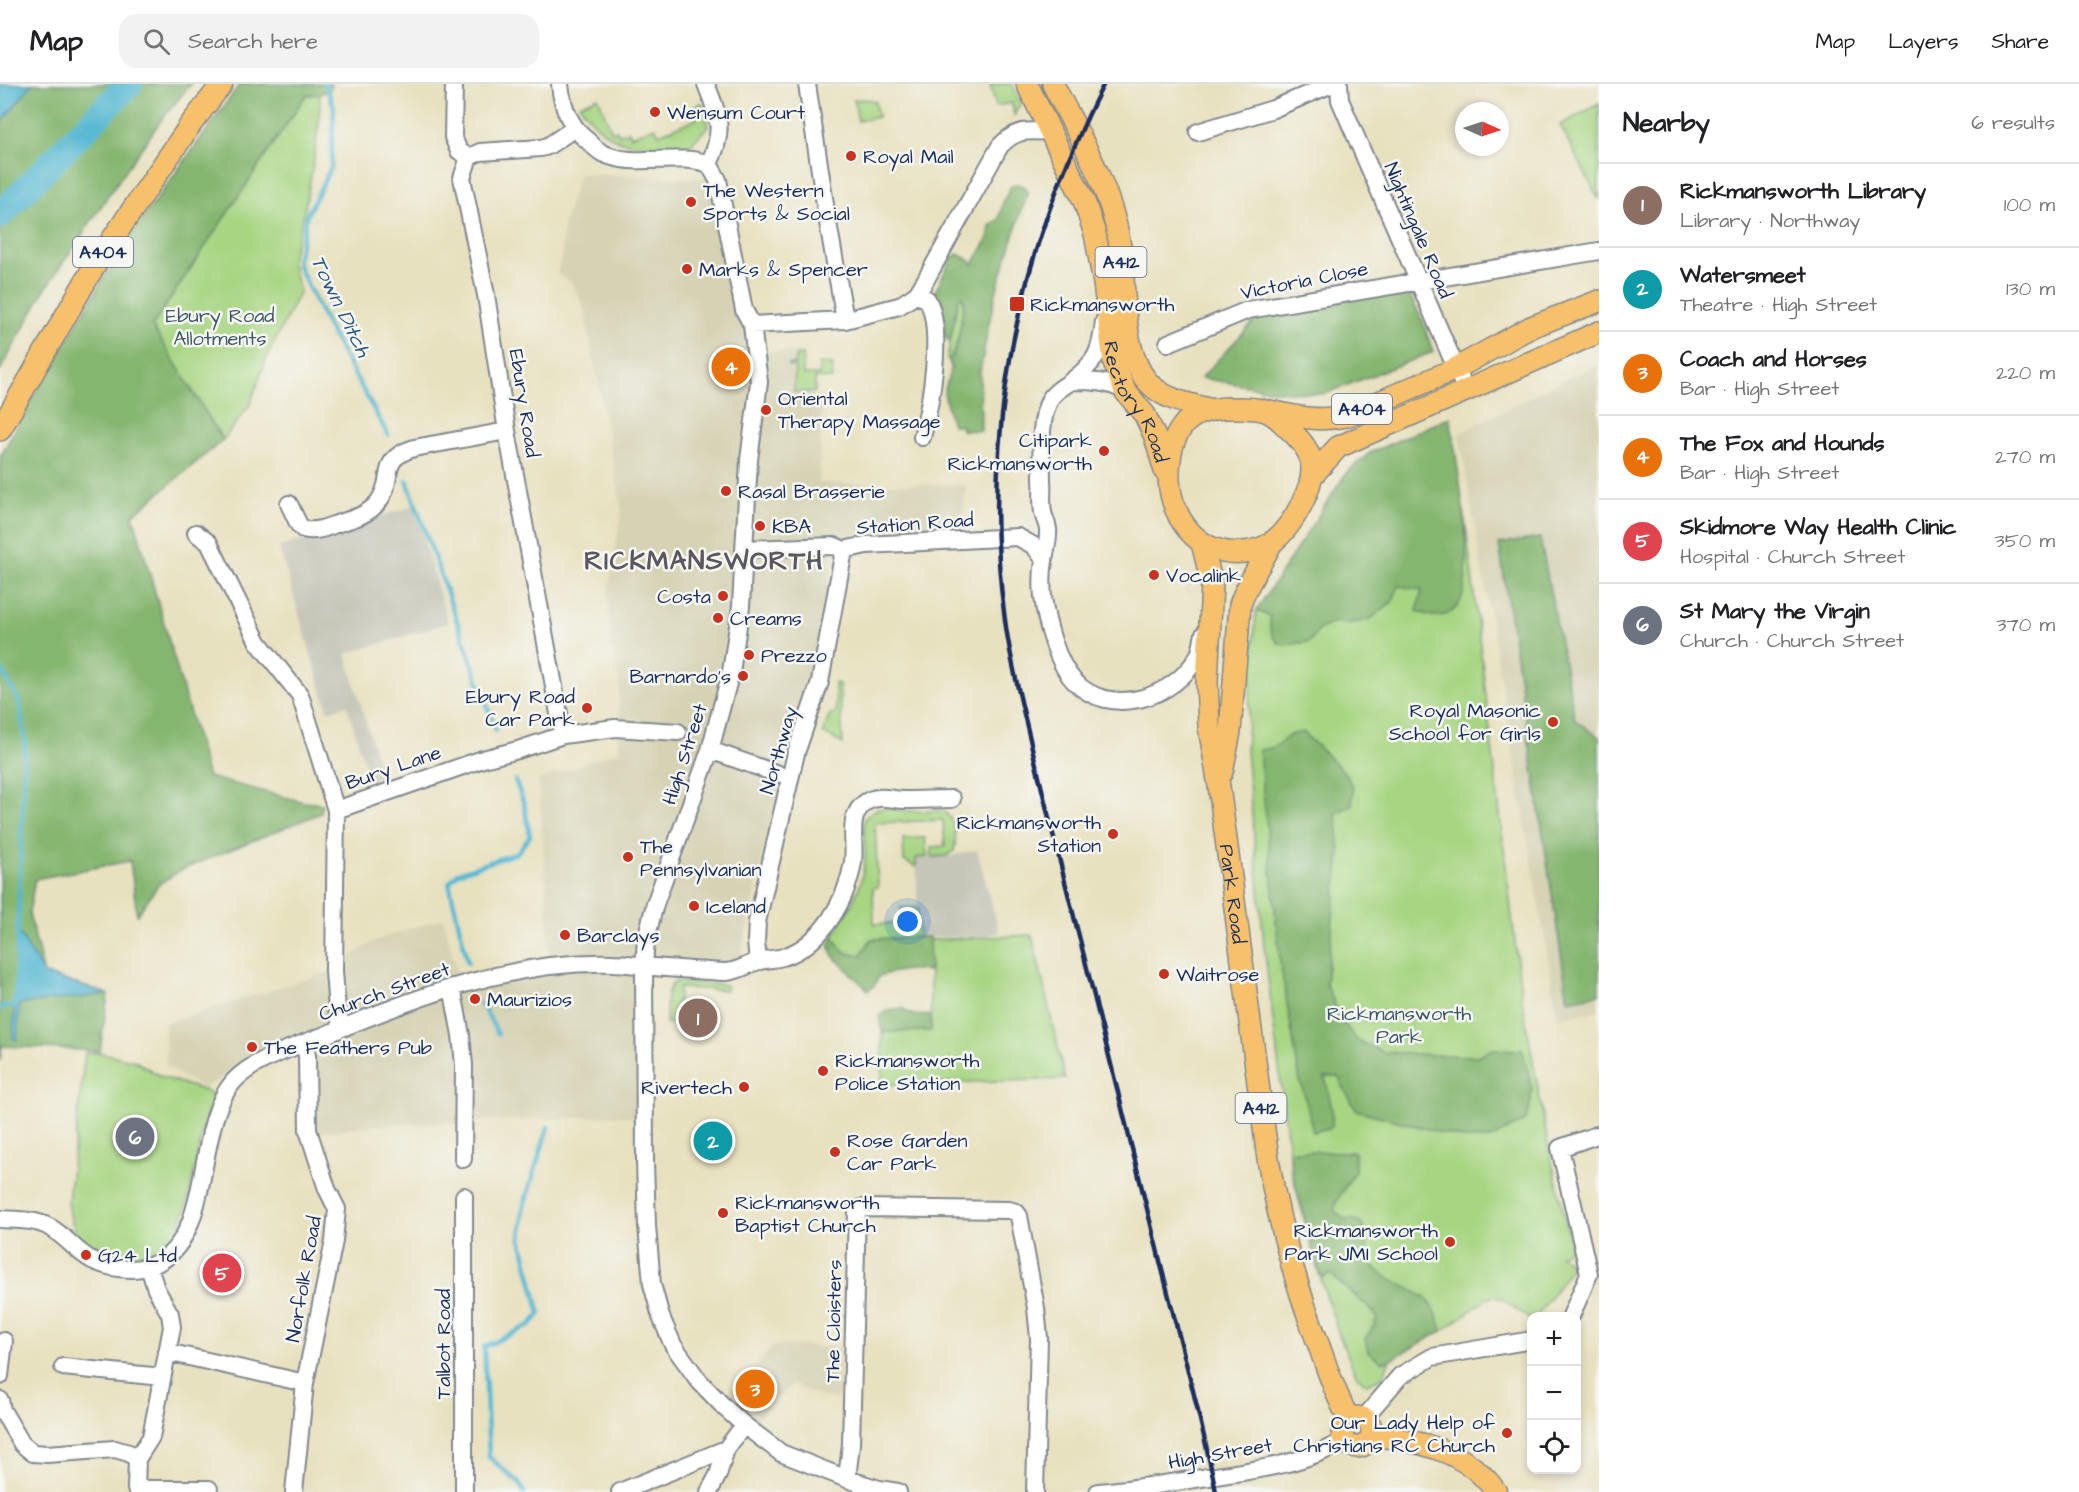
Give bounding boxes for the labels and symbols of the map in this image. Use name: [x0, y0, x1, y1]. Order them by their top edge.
place label: Wensum Court: [667, 99, 805, 127]
north arrow: [1455, 102, 1509, 156]
marker: Wensum Court: [648, 105, 662, 119]
place label: Royal Mail: [863, 143, 954, 172]
marker: Royal Mail: [844, 149, 858, 163]
street label: Nightingale Road: [1376, 158, 1459, 303]
place label: The Western Sports & Social: [703, 177, 850, 228]
marker: The Western Sports & Social: [684, 195, 698, 209]
road number: A404: [73, 237, 133, 267]
road number: A412: [1096, 247, 1146, 277]
water label: Town Ditch: [303, 251, 378, 363]
street label: Victoria Close: [1238, 255, 1370, 307]
place label: Marks & Spencer: [699, 256, 868, 284]
marker: Marks & Spencer: [680, 262, 694, 276]
place label: Rickmansworth: [1030, 291, 1175, 319]
marker: Rickmansworth: [1008, 295, 1026, 313]
park label: Ebury Road Allotments: [165, 302, 275, 353]
street label: Rectory Road: [1096, 340, 1175, 466]
pin: 4: [712, 344, 750, 390]
street label: Ebury Road: [501, 347, 546, 459]
place label: Oriental Therapy Massage: [778, 385, 941, 437]
road number: A404: [1332, 394, 1392, 424]
marker: Oriental Therapy Massage: [759, 403, 773, 417]
place label: Citipark Rickmansworth: [948, 427, 1092, 478]
marker: Citipark Rickmansworth: [1097, 444, 1111, 458]
place label: Rasal Brasserie: [738, 478, 885, 506]
marker: Rasal Brasserie: [719, 484, 733, 498]
street label: Station Road: [856, 506, 975, 542]
place label: KBA: [772, 513, 811, 541]
marker: KBA: [753, 519, 767, 533]
district label: RICKMANSWORTH: [584, 543, 824, 579]
place label: Vocalink: [1166, 562, 1241, 590]
marker: Vocalink: [1147, 568, 1161, 582]
place label: Costa: [657, 583, 711, 611]
marker: Costa: [716, 589, 730, 603]
place label: Creams: [730, 605, 802, 633]
marker: Creams: [711, 611, 725, 625]
place label: Prezzo: [761, 642, 827, 670]
marker: Prezzo: [742, 648, 756, 662]
place label: Barnardo's: [630, 663, 731, 691]
marker: Barnardo's: [736, 669, 750, 683]
place label: Ebury Road Car Park: [466, 683, 575, 734]
place label: Royal Masonic School for Girls: [1389, 697, 1541, 748]
street label: High Street: [655, 700, 715, 809]
marker: Ebury Road Car Park: [580, 701, 594, 715]
street label: Northway: [753, 703, 806, 798]
marker: Royal Masonic School for Girls: [1546, 715, 1560, 729]
street label: Bury Lane: [342, 738, 445, 798]
place label: Rickmansworth Station: [957, 809, 1101, 860]
marker: Rickmansworth Station: [1106, 827, 1120, 841]
place label: The Pennsylvanian: [640, 833, 761, 885]
street label: Park Road: [1212, 842, 1253, 946]
marker: The Pennsylvanian: [621, 850, 635, 864]
place label: Iceland: [706, 893, 766, 921]
marker: Iceland: [687, 899, 701, 913]
your location: [893, 907, 922, 936]
place label: Barclays: [577, 922, 659, 951]
marker: Barclays: [558, 928, 572, 942]
street label: Church Street: [315, 955, 454, 1029]
place label: Waitrose: [1176, 961, 1259, 989]
marker: Waitrose: [1157, 967, 1171, 981]
place label: Maurizios: [487, 986, 572, 1014]
marker: Maurizios: [468, 992, 482, 1006]
pin: 1: [678, 996, 718, 1040]
park label: Rickmansworth Park: [1327, 1000, 1471, 1051]
place label: The Feathers Pub: [264, 1034, 432, 1062]
marker: The Feathers Pub: [245, 1040, 259, 1054]
place label: Rickmansworth Police Station: [835, 1047, 980, 1098]
marker: Rickmansworth Police Station: [816, 1064, 830, 1078]
place label: Rivertech: [641, 1074, 732, 1102]
marker: Rivertech: [737, 1080, 751, 1094]
road number: A412: [1236, 1093, 1286, 1123]
pin: 6: [116, 1114, 154, 1160]
pin: 2: [694, 1118, 732, 1164]
place label: Rose Garden Car Park: [847, 1127, 968, 1178]
marker: Rose Garden Car Park: [828, 1145, 842, 1159]
place label: Rickmansworth Baptist Church: [735, 1189, 880, 1240]
marker: Rickmansworth Baptist Church: [716, 1206, 730, 1220]
street label: Norfolk Road: [279, 1214, 329, 1344]
place label: Rickmansworth Park JMI School: [1285, 1217, 1438, 1268]
marker: Rickmansworth Park JMI School: [1443, 1235, 1457, 1249]
place label: G24 Ltd: [98, 1242, 177, 1270]
marker: G24 Ltd: [79, 1248, 93, 1262]
pin: 5: [202, 1250, 242, 1296]
street label: The Cloisters: [819, 1259, 849, 1383]
street label: Talbot Road: [430, 1289, 458, 1399]
pin: 3: [736, 1366, 774, 1412]
place label: Our Lady Help of Christians RC Church: [1293, 1409, 1495, 1460]
marker: Our Lady Help of Christians RC Church: [1500, 1426, 1514, 1440]
street label: High Street: [1166, 1431, 1275, 1478]

